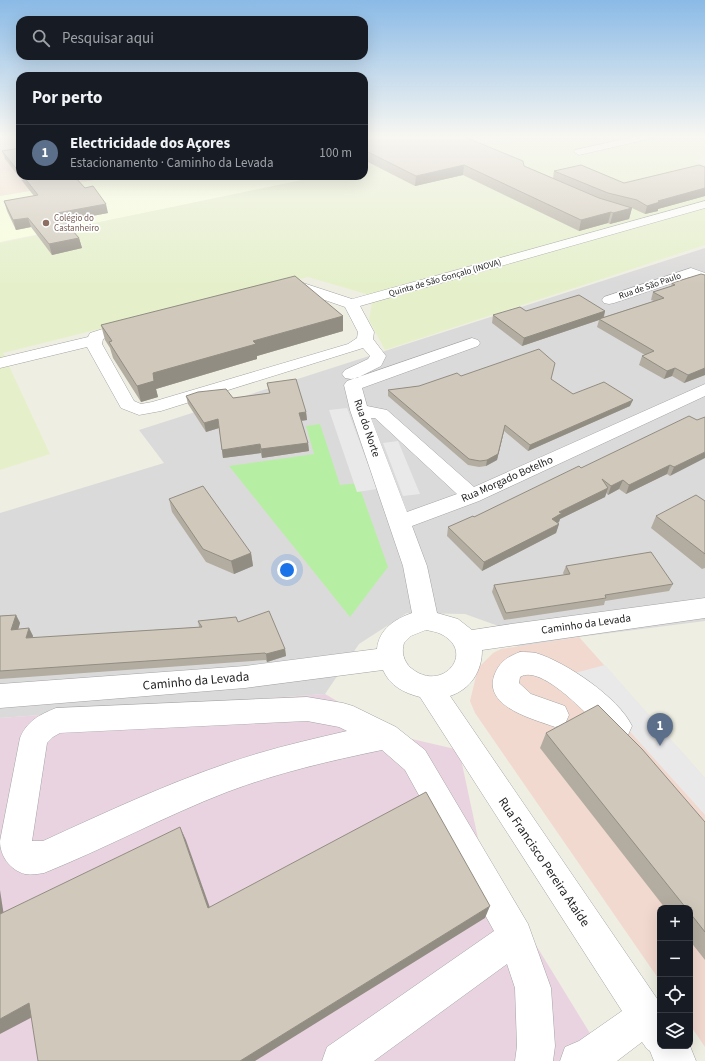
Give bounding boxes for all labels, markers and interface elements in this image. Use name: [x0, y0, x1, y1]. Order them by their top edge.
search box: [16, 16, 368, 60]
icon: search: [30, 27, 52, 49]
text: Pesquisar aqui: [62, 28, 154, 49]
text: Por perto: [32, 86, 102, 110]
text: Electricidade dos Açores: [70, 133, 230, 154]
text: 1: [42, 144, 48, 162]
text: 100 m: [319, 144, 352, 162]
text: Estacionamento · Caminho da Levada: [70, 154, 274, 172]
place label: Colégio do Castanheiro: [54, 212, 99, 235]
marker: Colégio do Castanheiro: [41, 218, 51, 228]
street label: Quinta de São Gonçalo (INOVA): [387, 256, 503, 300]
street label: Rua de São Paulo: [617, 269, 683, 303]
street label: Rua do Norte: [350, 397, 384, 459]
street label: Rua Morgado Botelho: [459, 452, 555, 506]
your location: [277, 560, 297, 580]
street label: Caminho da Levada: [540, 610, 632, 638]
street label: Caminho da Levada: [142, 667, 250, 695]
pin: 1: [647, 713, 673, 746]
street label: Rua Francisco Pereira Ataíde: [494, 794, 594, 930]
map controls: [657, 905, 693, 1049]
button: +: [657, 905, 693, 941]
button: −: [657, 941, 693, 977]
button: locate: [657, 977, 693, 1013]
button: layers: [657, 1013, 693, 1049]

